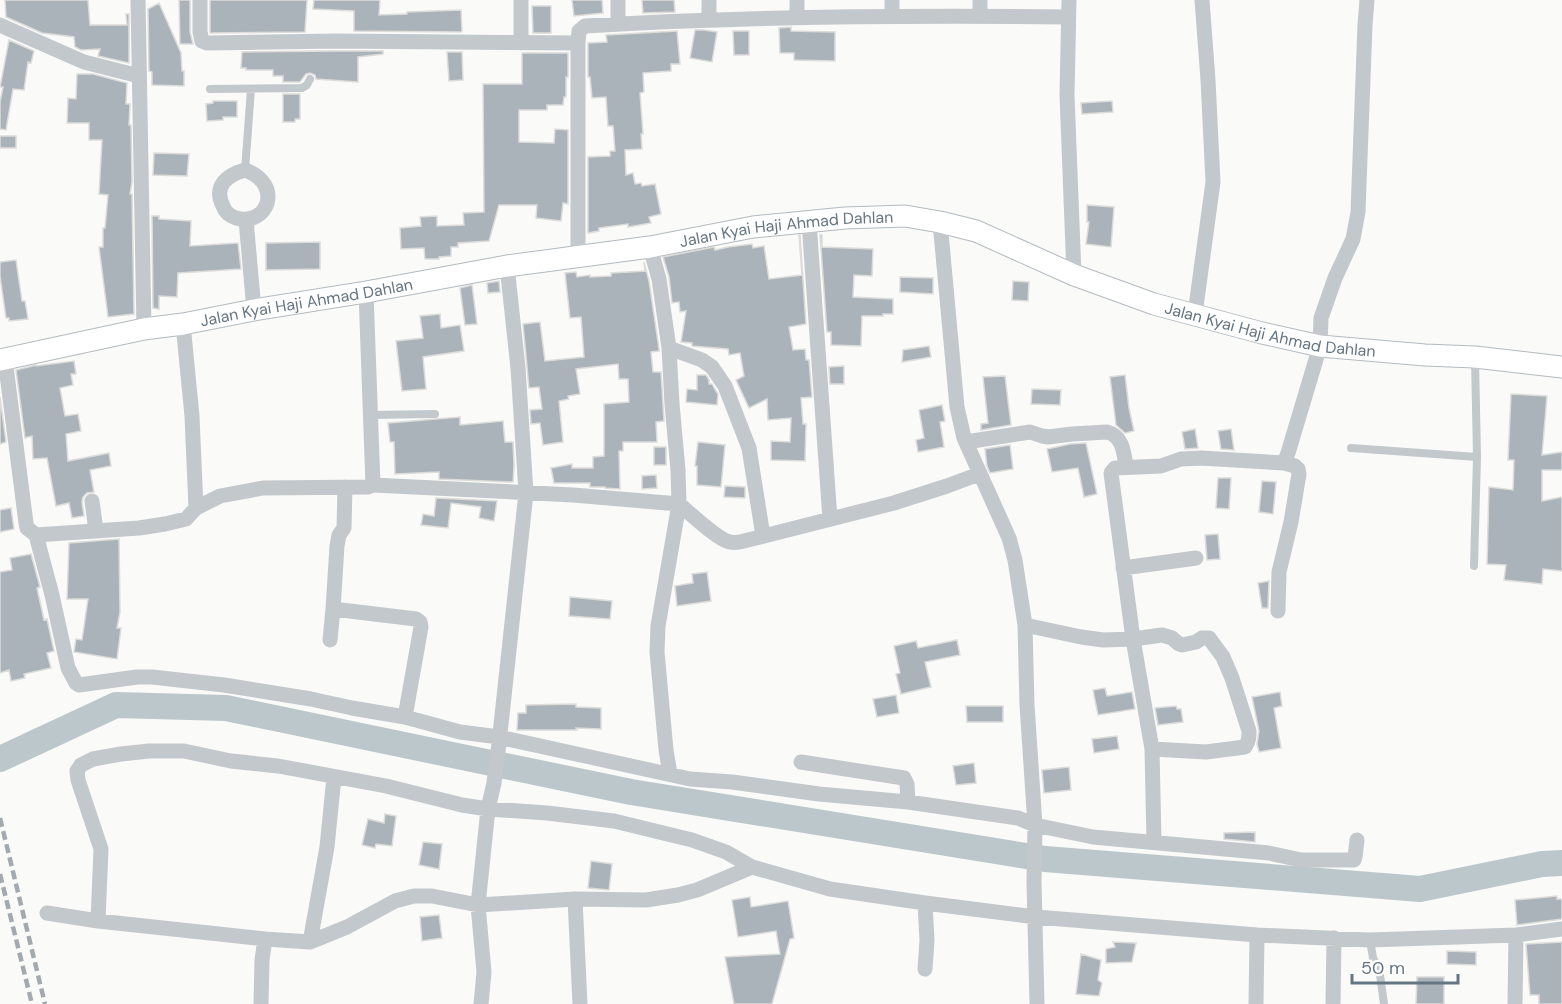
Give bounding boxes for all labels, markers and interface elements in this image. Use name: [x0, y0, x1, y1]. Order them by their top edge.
street label: Jalan Kyai Haji Ahmad Dahlan: [678, 206, 894, 252]
street label: Jalan Kyai Haji Ahmad Dahlan: [198, 273, 414, 331]
street label: Jalan Kyai Haji Ahmad Dahlan: [1163, 297, 1377, 361]
scale bar: [1352, 947, 1458, 985]
text: 50 m: [1361, 956, 1405, 980]

